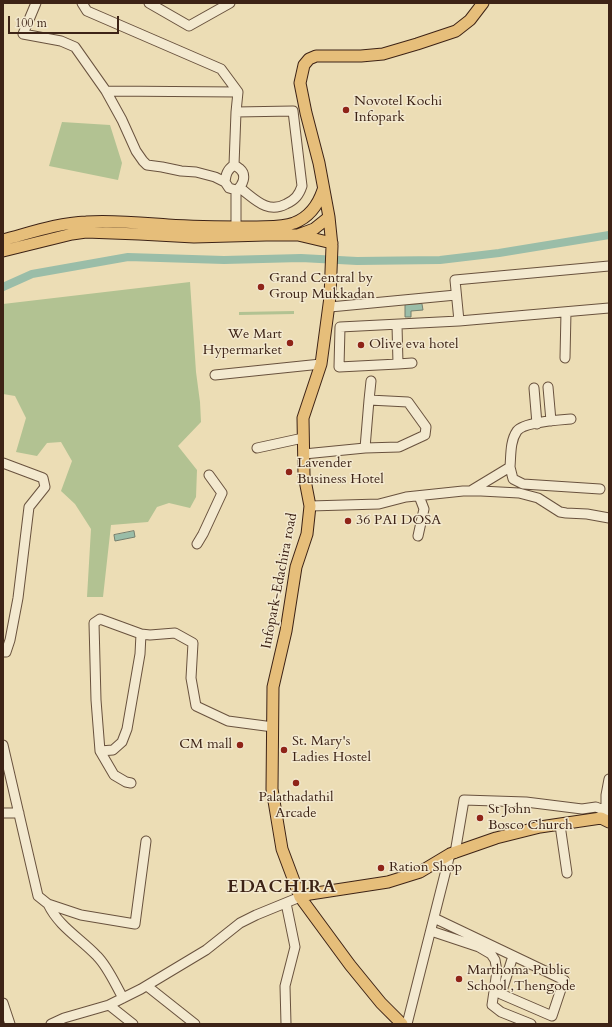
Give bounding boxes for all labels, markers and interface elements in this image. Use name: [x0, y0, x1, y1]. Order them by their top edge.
scale bar: [10, 8, 121, 34]
text: 100 m: [15, 15, 47, 31]
place label: Novotel Kochi Infopark: [354, 94, 442, 126]
marker: Novotel Kochi Infopark: [341, 105, 351, 115]
place label: Grand Central by Group Mukkadan: [269, 271, 375, 304]
marker: Grand Central by Group Mukkadan: [256, 282, 266, 292]
place label: We Mart Hypermarket: [203, 327, 282, 360]
place label: Olive eva hotel: [369, 337, 459, 353]
marker: We Mart Hypermarket: [285, 338, 295, 348]
marker: Olive eva hotel: [356, 340, 366, 350]
place label: Lavender Business Hotel: [297, 456, 384, 488]
marker: Lavender Business Hotel: [284, 467, 294, 477]
street label: Infopark-Edachira road: [259, 512, 301, 650]
place label: 36 PAI DOSA: [356, 513, 441, 529]
marker: 36 PAI DOSA: [343, 516, 353, 526]
place label: St. Mary's Ladies Hostel: [292, 734, 371, 766]
place label: CM mall: [179, 737, 232, 753]
marker: CM mall: [235, 740, 245, 750]
marker: St. Mary's Ladies Hostel: [279, 745, 289, 755]
marker: Palathadathil Arcade: [291, 778, 301, 788]
place label: Palathadathil Arcade: [258, 790, 334, 822]
place label: St John Bosco Church: [488, 802, 573, 834]
marker: St John Bosco Church: [475, 813, 485, 823]
place label: Ration Shop: [389, 860, 462, 876]
marker: Ration Shop: [376, 863, 386, 873]
district label: EDACHIRA: [227, 877, 337, 899]
place label: Marthoma Public School ,Thengode: [467, 963, 576, 996]
marker: Marthoma Public School ,Thengode: [454, 974, 464, 984]

